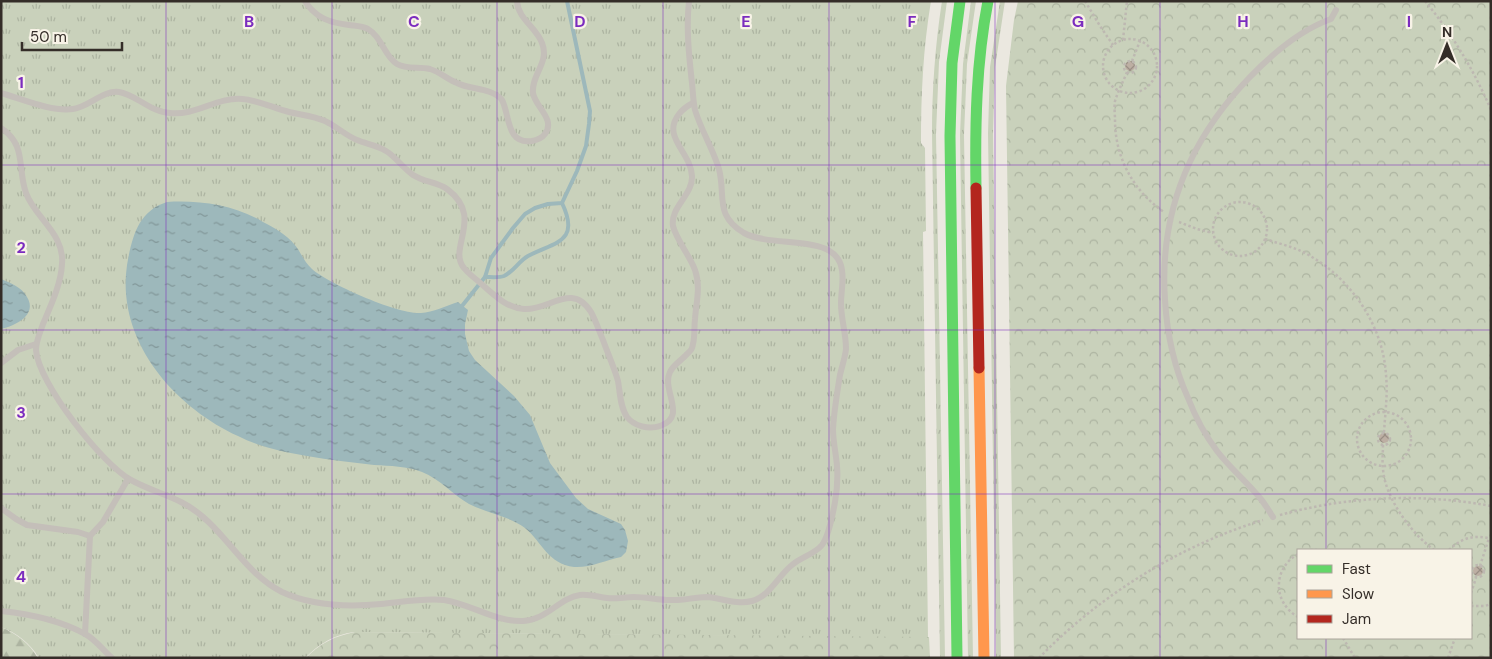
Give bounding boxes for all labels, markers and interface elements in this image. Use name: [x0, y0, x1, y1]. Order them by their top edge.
text: B: [244, 11, 254, 32]
text: C: [408, 11, 420, 32]
text: D: [574, 11, 586, 32]
text: E: [741, 11, 751, 32]
text: F: [908, 11, 917, 32]
text: G: [1072, 11, 1084, 32]
text: H: [1237, 11, 1249, 32]
text: I: [1407, 11, 1411, 32]
scale bar: [22, 20, 122, 52]
north arrow: [1422, 20, 1472, 70]
text: N: [1442, 23, 1452, 41]
text: 50 m: [30, 27, 67, 47]
text: 1: [18, 72, 24, 93]
text: 2: [16, 237, 26, 258]
text: 3: [16, 402, 26, 423]
legend: [1297, 549, 1472, 639]
text: Fast: [1342, 559, 1371, 579]
text: 4: [16, 566, 26, 587]
text: Slow: [1342, 584, 1375, 604]
text: Jam: [1342, 609, 1371, 629]

